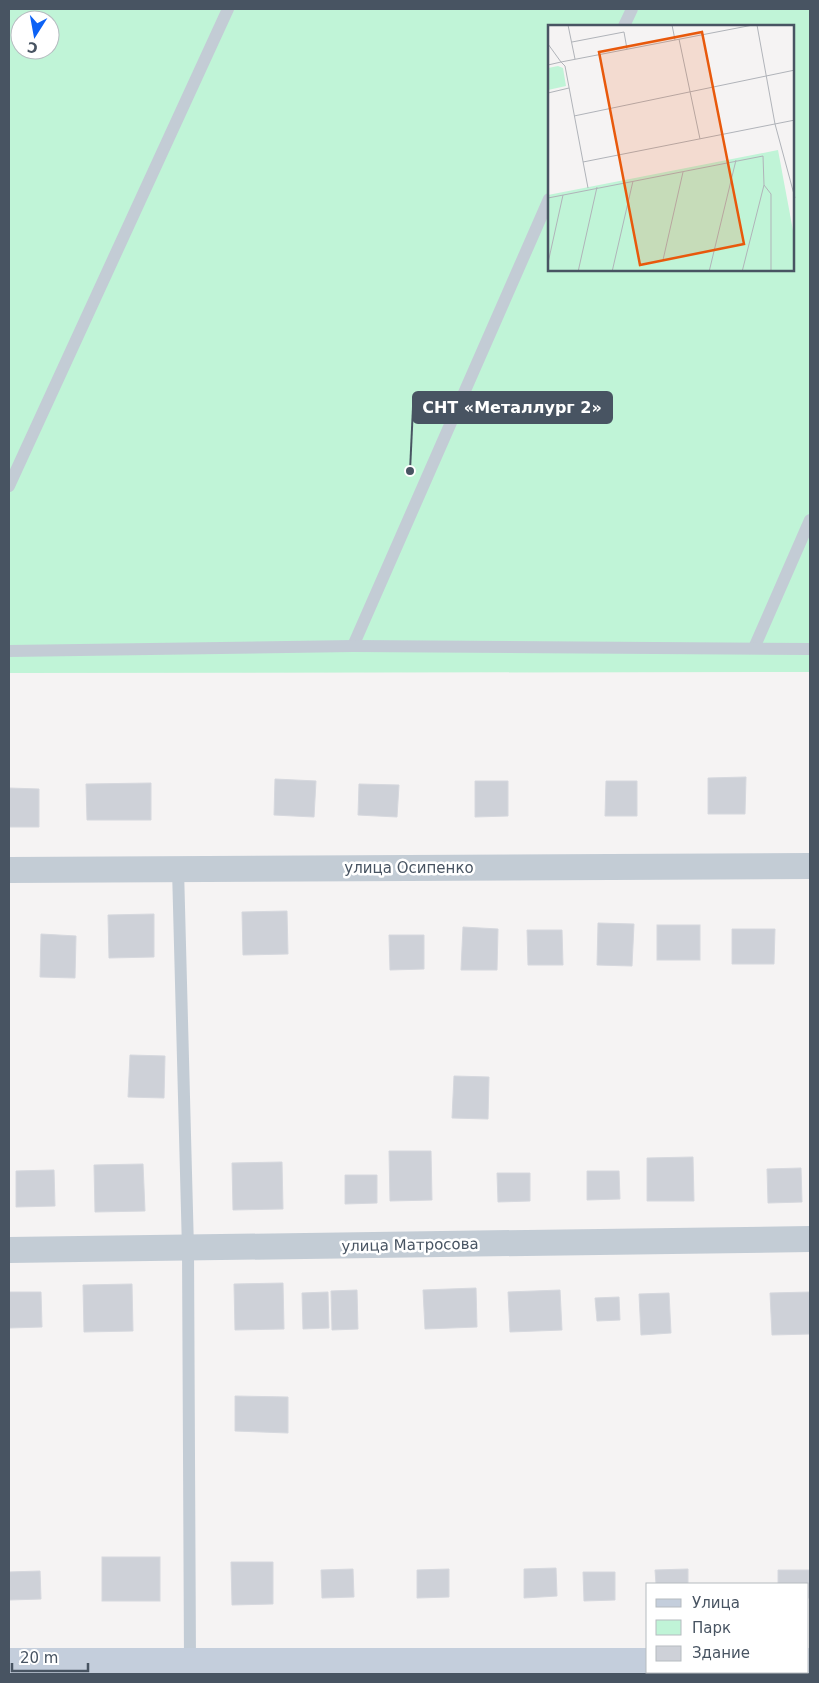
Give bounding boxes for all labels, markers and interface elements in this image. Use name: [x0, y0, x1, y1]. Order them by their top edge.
north arrow: [10, 10, 60, 60]
inset map: [548, 25, 794, 271]
text: С: [26, 39, 39, 57]
callout: СНТ «Металлург 2»: [413, 392, 612, 423]
text: СНТ «Металлург 2»: [422, 398, 602, 417]
street label: улица Осипенко: [344, 859, 474, 877]
street label: улица Матросова: [341, 1235, 479, 1255]
legend: [646, 1583, 809, 1673]
text: Улица: [692, 1594, 740, 1612]
text: Парк: [692, 1619, 731, 1637]
scale bar: [12, 1640, 89, 1672]
text: Здание: [692, 1644, 750, 1662]
text: 20 m: [20, 1649, 58, 1667]

